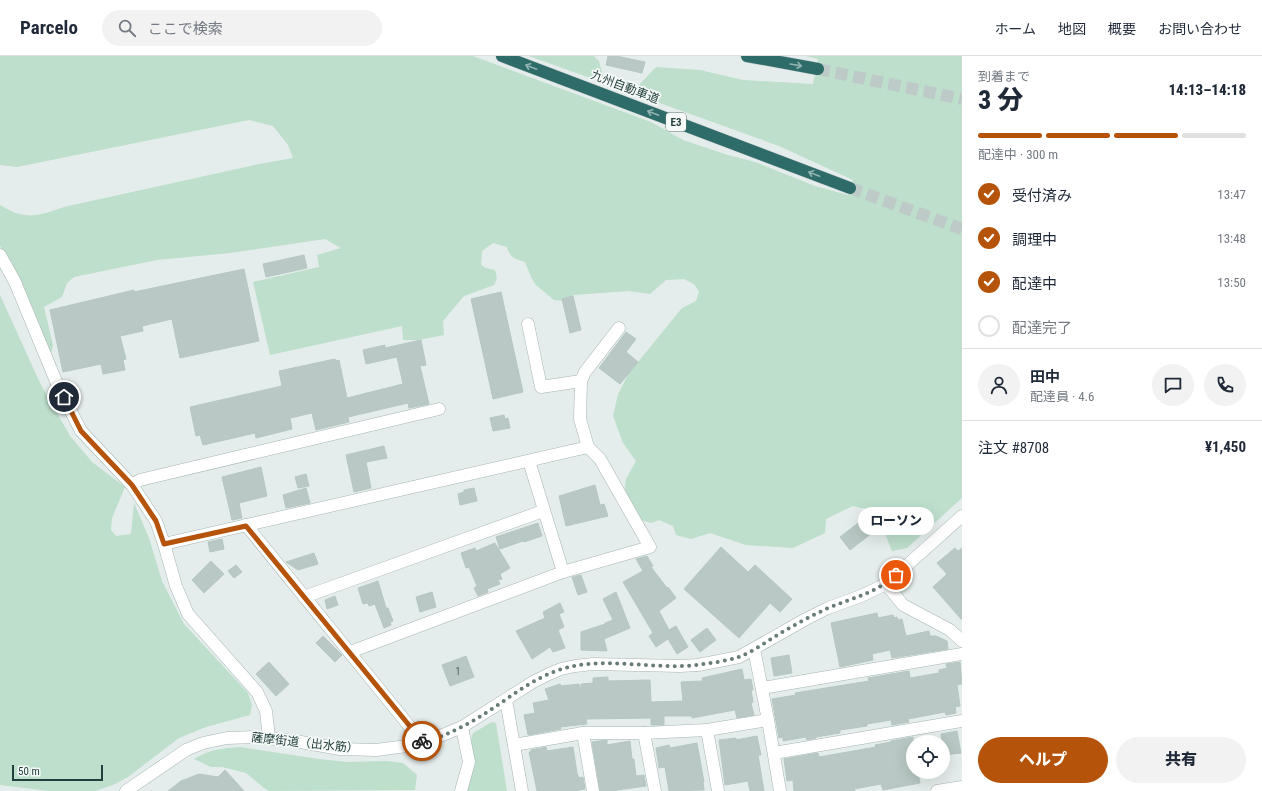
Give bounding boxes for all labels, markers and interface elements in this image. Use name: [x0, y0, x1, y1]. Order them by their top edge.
search box: [102, 10, 382, 46]
text: Parcelo: [20, 16, 78, 39]
icon: search: [116, 17, 138, 39]
text: ここで検索: [148, 20, 223, 38]
text: ホーム: [994, 21, 1036, 37]
text: 地図: [1058, 21, 1086, 37]
text: 概要: [1108, 21, 1136, 37]
text: お問い合わせ: [1158, 21, 1242, 37]
one-way arrow: [789, 61, 802, 69]
one-way arrow: [525, 63, 538, 70]
street label: 九州自動車道: [589, 68, 661, 106]
text: 到着まで: [978, 69, 1030, 84]
text: 14:13–14:18: [1168, 81, 1246, 99]
text: 3 分: [978, 85, 1023, 115]
one-way arrow: [647, 108, 659, 116]
road number: E3: [666, 113, 686, 131]
text: 配達中 · 300 m: [978, 147, 1058, 162]
one-way arrow: [808, 169, 820, 177]
icon: check: [978, 183, 1000, 205]
text: 受付済み: [1012, 187, 1072, 205]
text: 13:47: [1217, 187, 1246, 202]
icon: check: [978, 227, 1000, 249]
text: 調理中: [1012, 231, 1057, 249]
text: 13:48: [1217, 231, 1246, 246]
icon: check: [978, 271, 1000, 293]
text: 配達中: [1012, 275, 1057, 293]
text: 13:50: [1217, 275, 1246, 290]
text: 配達完了: [1012, 319, 1072, 337]
button: person: [978, 364, 1020, 406]
button: chat: [1152, 364, 1194, 406]
button: phone: [1204, 364, 1246, 406]
text: 田中: [1030, 368, 1060, 386]
pin: [47, 380, 81, 414]
icon: home: [53, 386, 75, 408]
text: 配達員 · 4.6: [1030, 389, 1094, 404]
text: ¥1,450: [1205, 438, 1246, 456]
text: 注文 #8708: [978, 439, 1049, 457]
callout: ローソン: [858, 507, 934, 535]
text: ローソン: [870, 513, 922, 528]
pin: [879, 558, 913, 592]
icon: bag: [885, 564, 907, 586]
house number: 1: [456, 666, 460, 677]
courier: [402, 721, 442, 761]
street label: 薩摩街道（出水筋）: [251, 730, 359, 756]
icon: bike: [411, 730, 433, 752]
map controls: [906, 735, 950, 779]
button: locate: [906, 735, 950, 779]
button: ヘルプ: [978, 737, 1108, 783]
button: 共有: [1116, 737, 1246, 783]
scale bar: [12, 763, 103, 782]
text: 50 m: [18, 765, 40, 778]

